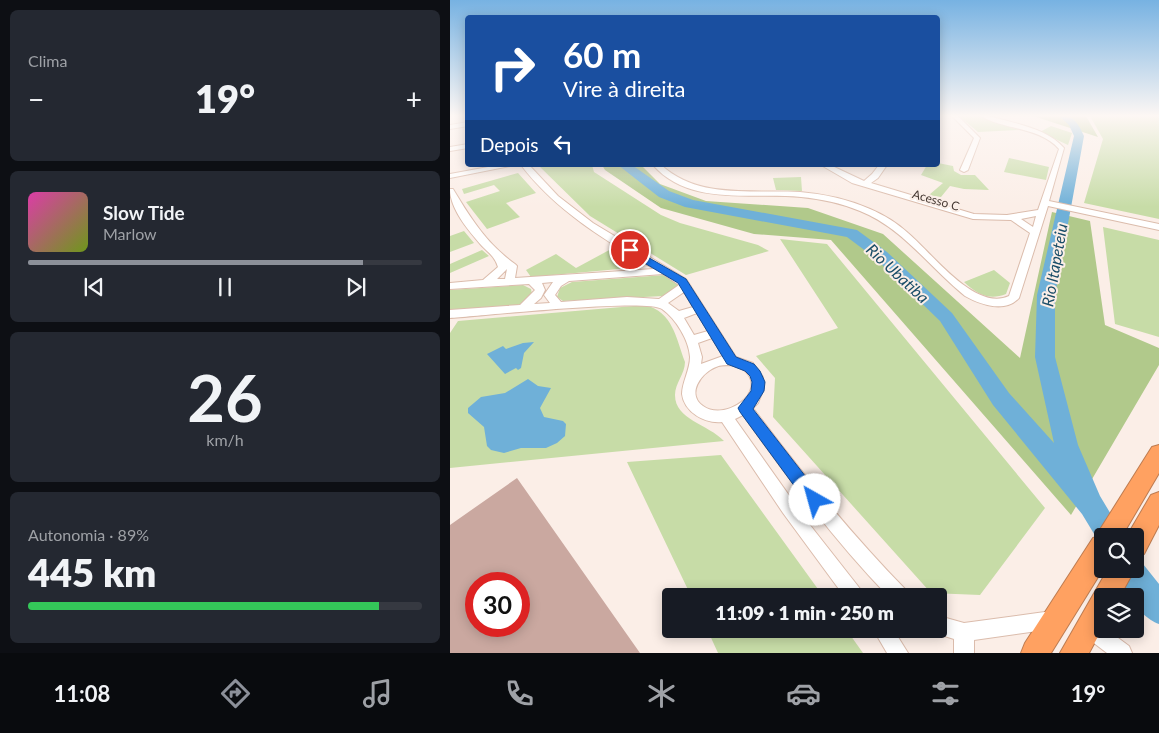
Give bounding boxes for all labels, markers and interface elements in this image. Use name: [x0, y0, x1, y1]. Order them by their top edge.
text: 60 m: [563, 33, 641, 75]
icon: right: [480, 35, 545, 100]
text: Clima: [28, 51, 67, 70]
text: 19°: [195, 75, 255, 121]
text: Vire à direita: [563, 75, 685, 102]
text: −: [28, 82, 44, 116]
text: +: [406, 82, 422, 116]
icon: left: [549, 130, 577, 158]
text: Depois: [480, 133, 539, 156]
street label: Acesso C: [911, 186, 961, 214]
text: Slow Tide: [103, 201, 185, 224]
water label: Rio Itapeteiu: [1037, 222, 1071, 308]
text: Marlow: [103, 224, 157, 243]
pin: [609, 229, 651, 271]
icon: arrive: [616, 236, 644, 264]
water label: Rio Ubatiba: [863, 239, 933, 307]
icon: previous: [80, 273, 108, 301]
icon: pause: [211, 273, 239, 301]
icon: next: [342, 273, 370, 301]
text: 26: [187, 358, 263, 436]
text: km/h: [206, 430, 244, 449]
position arrow: [788, 473, 840, 525]
text: Autonomia · 89%: [28, 525, 149, 544]
map controls: [1094, 528, 1144, 638]
button: search: [1094, 528, 1144, 578]
text: 445 km: [28, 549, 156, 595]
speed limit sign: 30: [465, 572, 530, 637]
button: layers: [1094, 588, 1144, 638]
text: 11:09 · 1 min · 250 m: [715, 601, 894, 624]
icon: directions: [218, 676, 253, 711]
icon: music: [360, 676, 395, 711]
icon: phone: [502, 676, 537, 711]
icon: climate: [644, 676, 679, 711]
icon: car: [786, 676, 821, 711]
icon: filters: [928, 676, 963, 711]
text: 11:08: [54, 680, 110, 707]
text: 19°: [1071, 680, 1105, 707]

